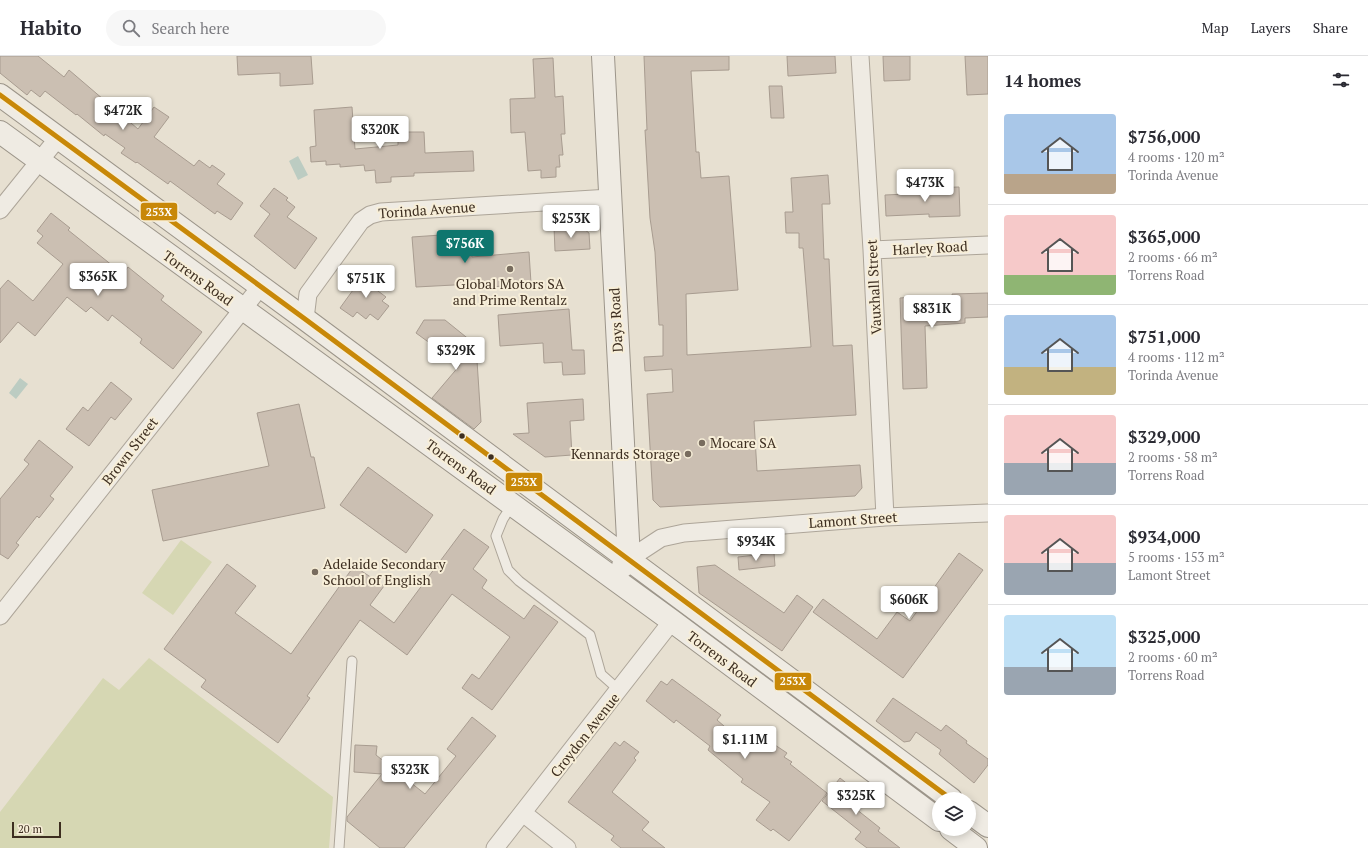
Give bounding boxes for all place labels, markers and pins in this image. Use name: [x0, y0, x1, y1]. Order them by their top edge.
pin: $472K: [95, 97, 151, 131]
pin: $320K: [352, 116, 408, 150]
pin: $473K: [897, 169, 953, 203]
pin: $253K: [543, 205, 599, 239]
pin: $756K: [437, 230, 493, 264]
pin: $365K: [70, 263, 126, 297]
marker: Global Motors SA and Prime Rentalz: [505, 264, 515, 274]
pin: $751K: [338, 265, 394, 299]
place label: Global Motors SA and Prime Rentalz: [453, 274, 567, 309]
pin: $831K: [904, 295, 960, 329]
pin: $329K: [428, 337, 484, 371]
unlabelled marker: [457, 431, 467, 441]
place label: Mocare SA: [710, 433, 777, 452]
marker: Mocare SA: [697, 438, 707, 448]
place label: Kennards Storage: [571, 444, 680, 463]
marker: Kennards Storage: [683, 449, 693, 459]
unlabelled marker: [486, 452, 496, 462]
pin: $934K: [728, 528, 784, 562]
place label: Adelaide Secondary School of English: [323, 554, 446, 589]
marker: Adelaide Secondary School of English: [310, 567, 320, 577]
pin: $606K: [881, 586, 937, 620]
pin: $1.11M: [712, 726, 778, 760]
pin: $323K: [382, 756, 438, 790]
pin: $325K: [828, 782, 884, 816]

